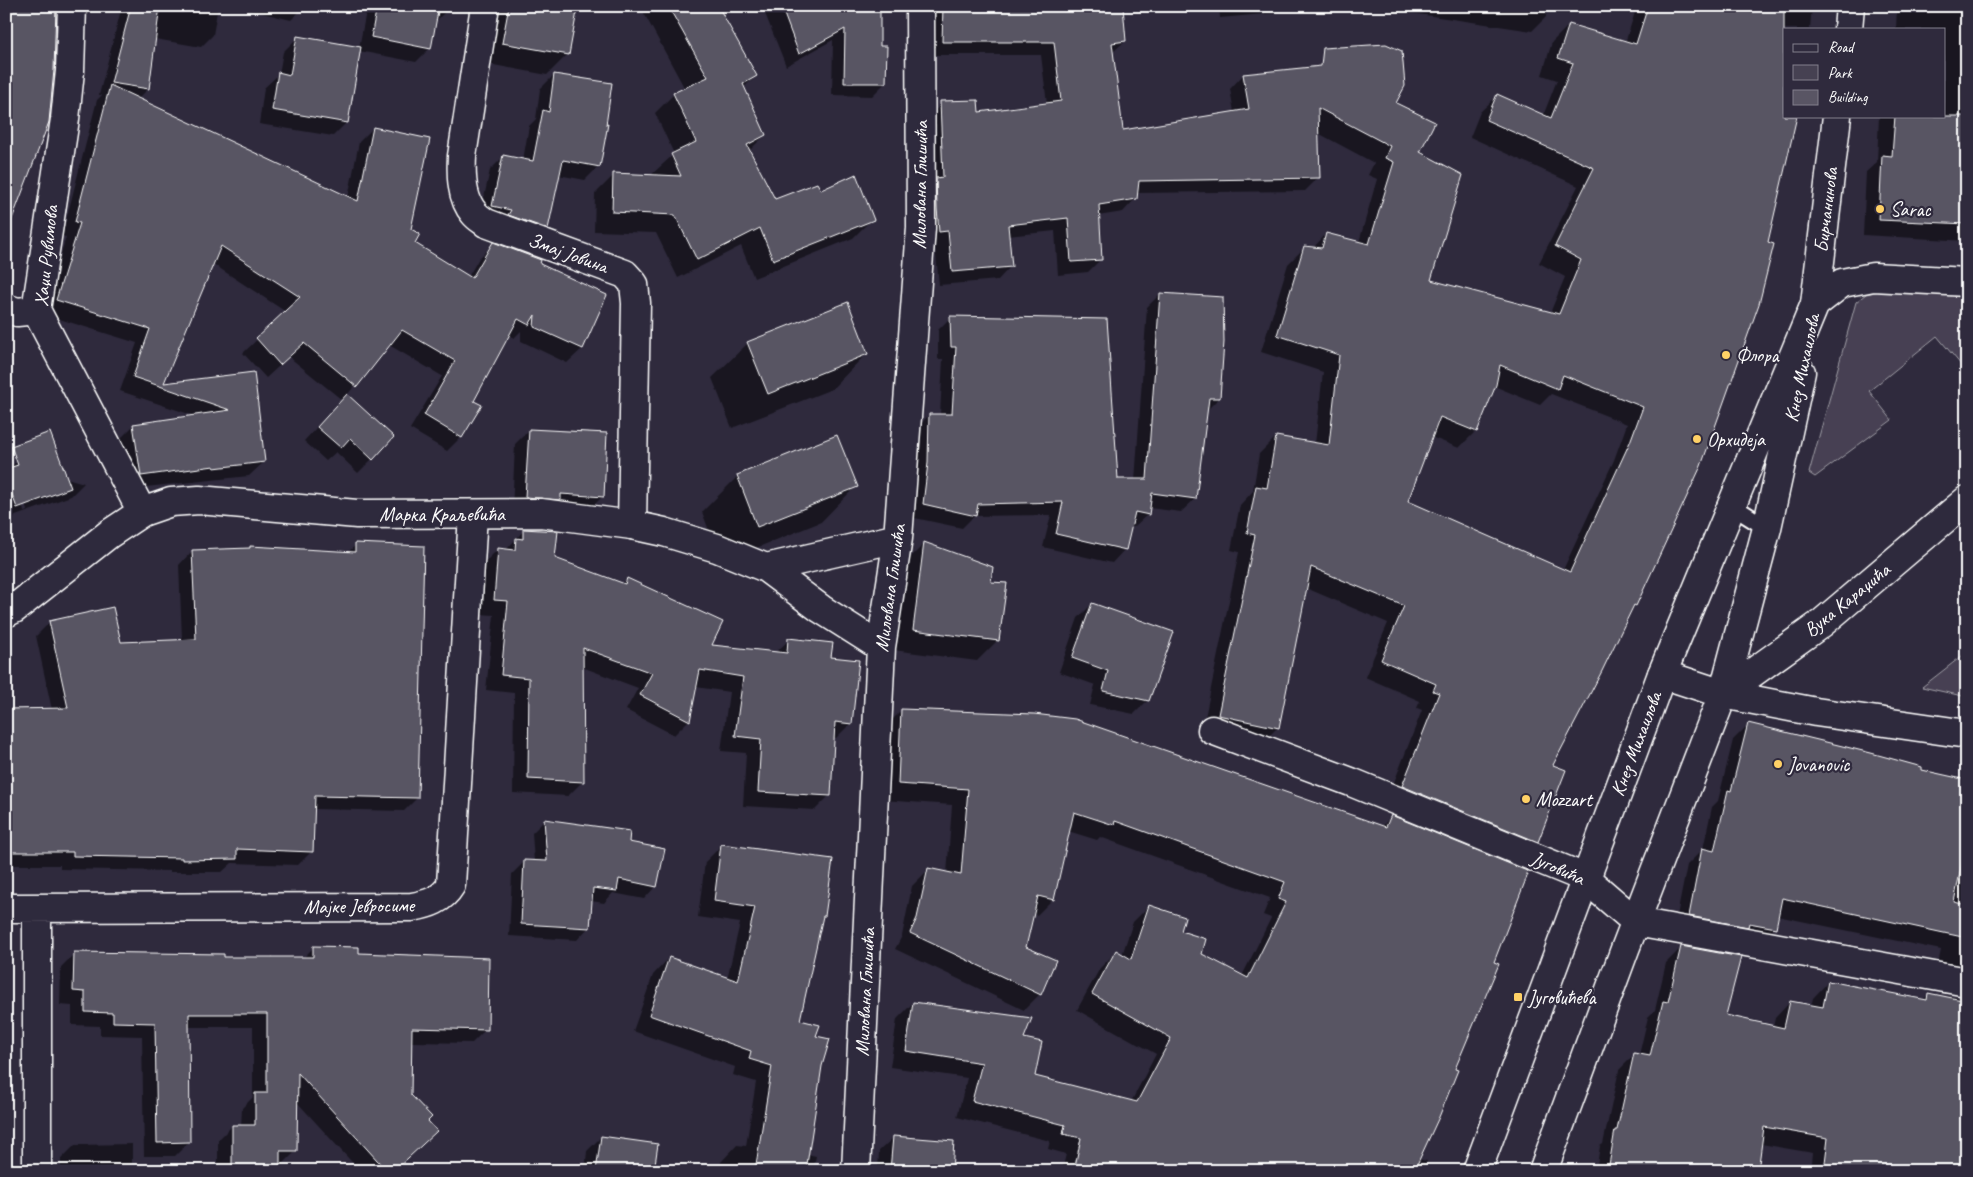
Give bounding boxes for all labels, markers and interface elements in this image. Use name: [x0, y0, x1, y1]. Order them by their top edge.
legend: [1783, 28, 1946, 118]
text: Road: [1828, 38, 1855, 57]
text: Park: [1828, 64, 1853, 83]
text: Building: [1828, 88, 1868, 107]
street label: Милована Глишића: [906, 119, 934, 249]
street label: Бирчанинова: [1808, 164, 1844, 254]
place label: Sarac: [1890, 197, 1931, 222]
street label: Хаџи Рувимова: [28, 202, 64, 308]
marker: Sarac: [1874, 203, 1886, 215]
street label: Змај Јовина: [525, 227, 613, 280]
street label: Кнез Михаилова: [1778, 310, 1826, 424]
place label: Флора: [1736, 343, 1781, 368]
marker: Флора: [1720, 349, 1732, 361]
place label: Орхидеја: [1707, 427, 1766, 452]
marker: Орхидеја: [1691, 433, 1703, 445]
street label: Марка Краљевића: [379, 502, 506, 527]
street label: Милована Глишића: [869, 521, 911, 653]
street label: Вука Караџића: [1799, 557, 1896, 642]
street label: Кнез Михаилова: [1605, 687, 1668, 800]
place label: Jovanovic: [1787, 752, 1850, 777]
marker: Jovanovic: [1772, 758, 1784, 770]
place label: Mozzart: [1536, 787, 1594, 812]
marker: Mozzart: [1520, 793, 1532, 805]
street label: Југовића: [1527, 845, 1590, 891]
street label: Мајке Јевросиме: [304, 893, 416, 919]
street label: Милована Глишића: [849, 926, 881, 1057]
place label: Југовићева: [1527, 985, 1598, 1010]
marker: Југовићева: [1512, 991, 1524, 1003]

